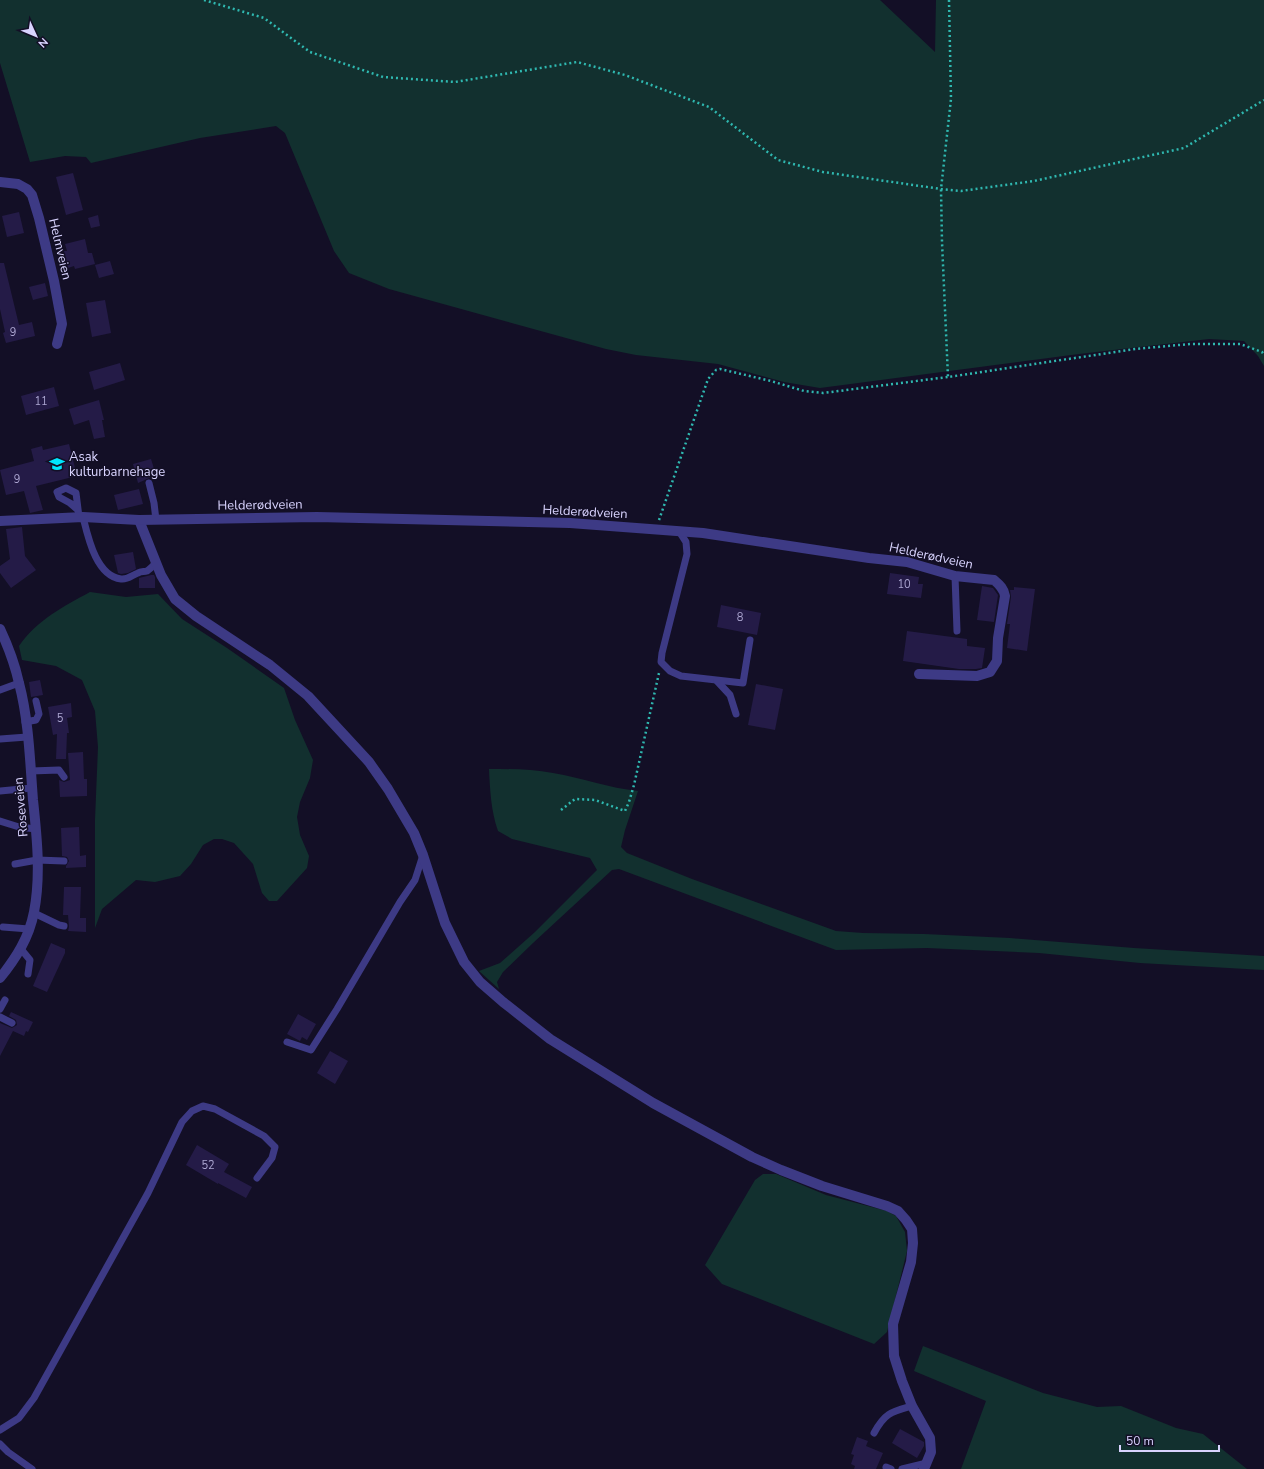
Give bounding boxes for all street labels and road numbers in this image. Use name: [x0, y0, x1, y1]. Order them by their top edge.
street label: Helmveien: [44, 216, 76, 282]
street label: Helderødveien: [217, 495, 303, 515]
street label: Helderødveien: [542, 501, 628, 523]
street label: Helderødveien: [887, 538, 975, 574]
street label: Roseveien: [9, 776, 33, 838]

